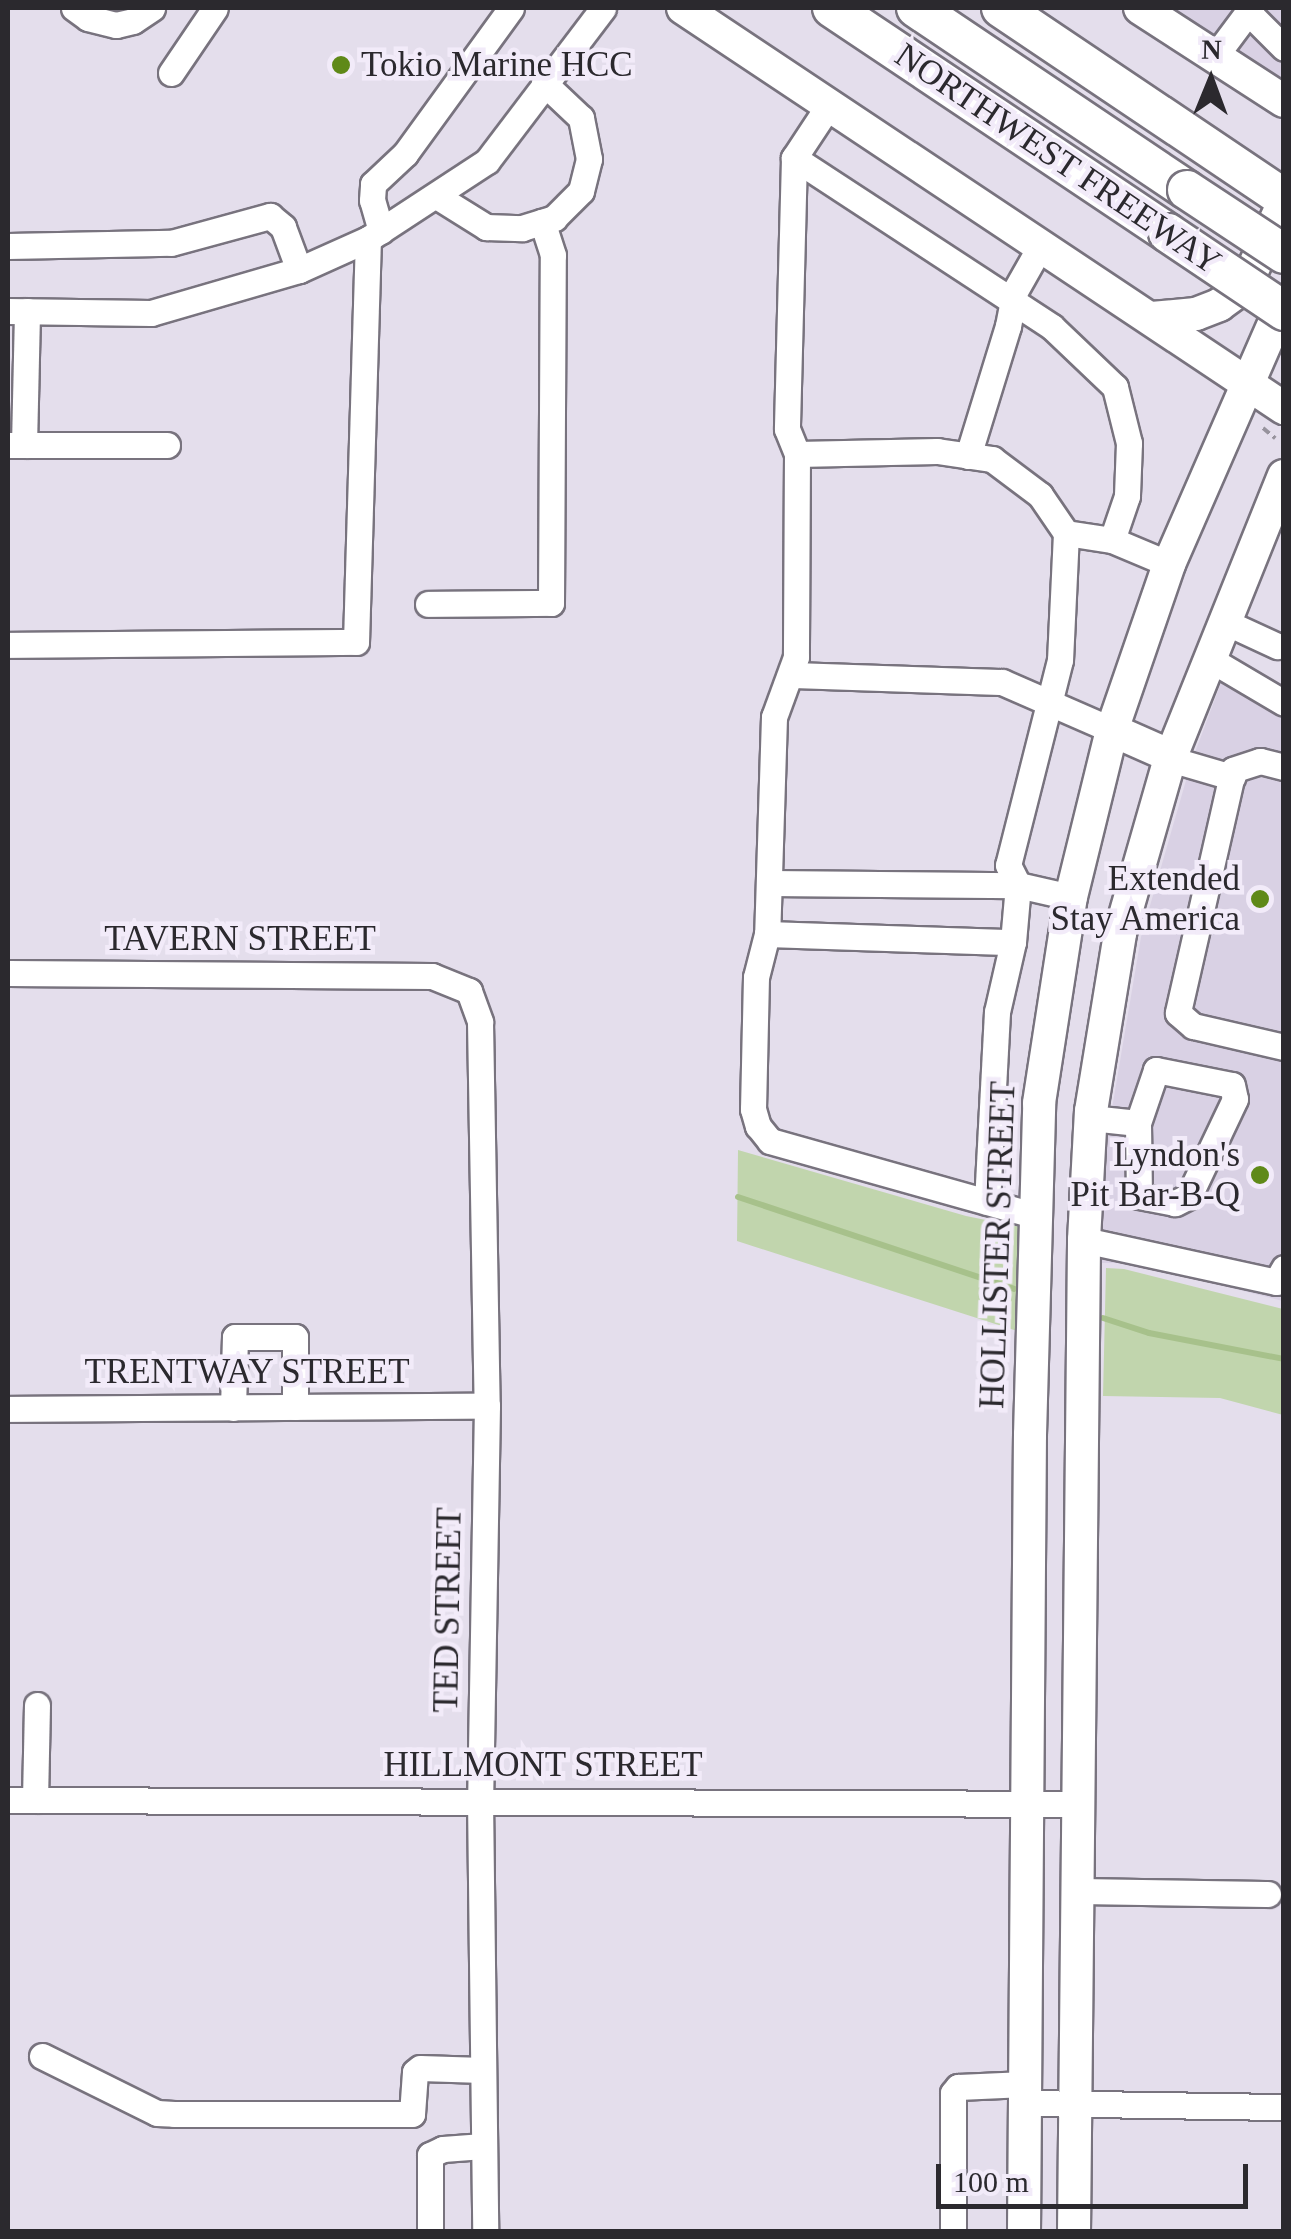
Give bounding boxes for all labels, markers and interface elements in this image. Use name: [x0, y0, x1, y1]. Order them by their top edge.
north arrow: [1161, 30, 1261, 130]
street label: NORTHWEST FREEWAY: [887, 34, 1229, 284]
place label: Tokio Marine HCC: [361, 44, 633, 86]
marker: Tokio Marine HCC: [330, 54, 352, 76]
place label: Extended Stay America: [1049, 858, 1240, 940]
marker: Extended Stay America: [1249, 888, 1271, 910]
street label: TAVERN STREET: [104, 918, 376, 960]
street label: HOLLISTER STREET: [971, 1081, 1025, 1409]
place label: Lyndon's Pit Bar-B-Q: [1071, 1134, 1240, 1216]
marker: Lyndon's Pit Bar-B-Q: [1249, 1164, 1271, 1186]
street label: TRENTWAY STREET: [84, 1351, 410, 1393]
street label: TED STREET: [425, 1507, 471, 1713]
street label: HILLMONT STREET: [383, 1744, 703, 1786]
scale bar: [941, 2144, 1254, 2206]
text: 100 m: [953, 2165, 1029, 2198]

